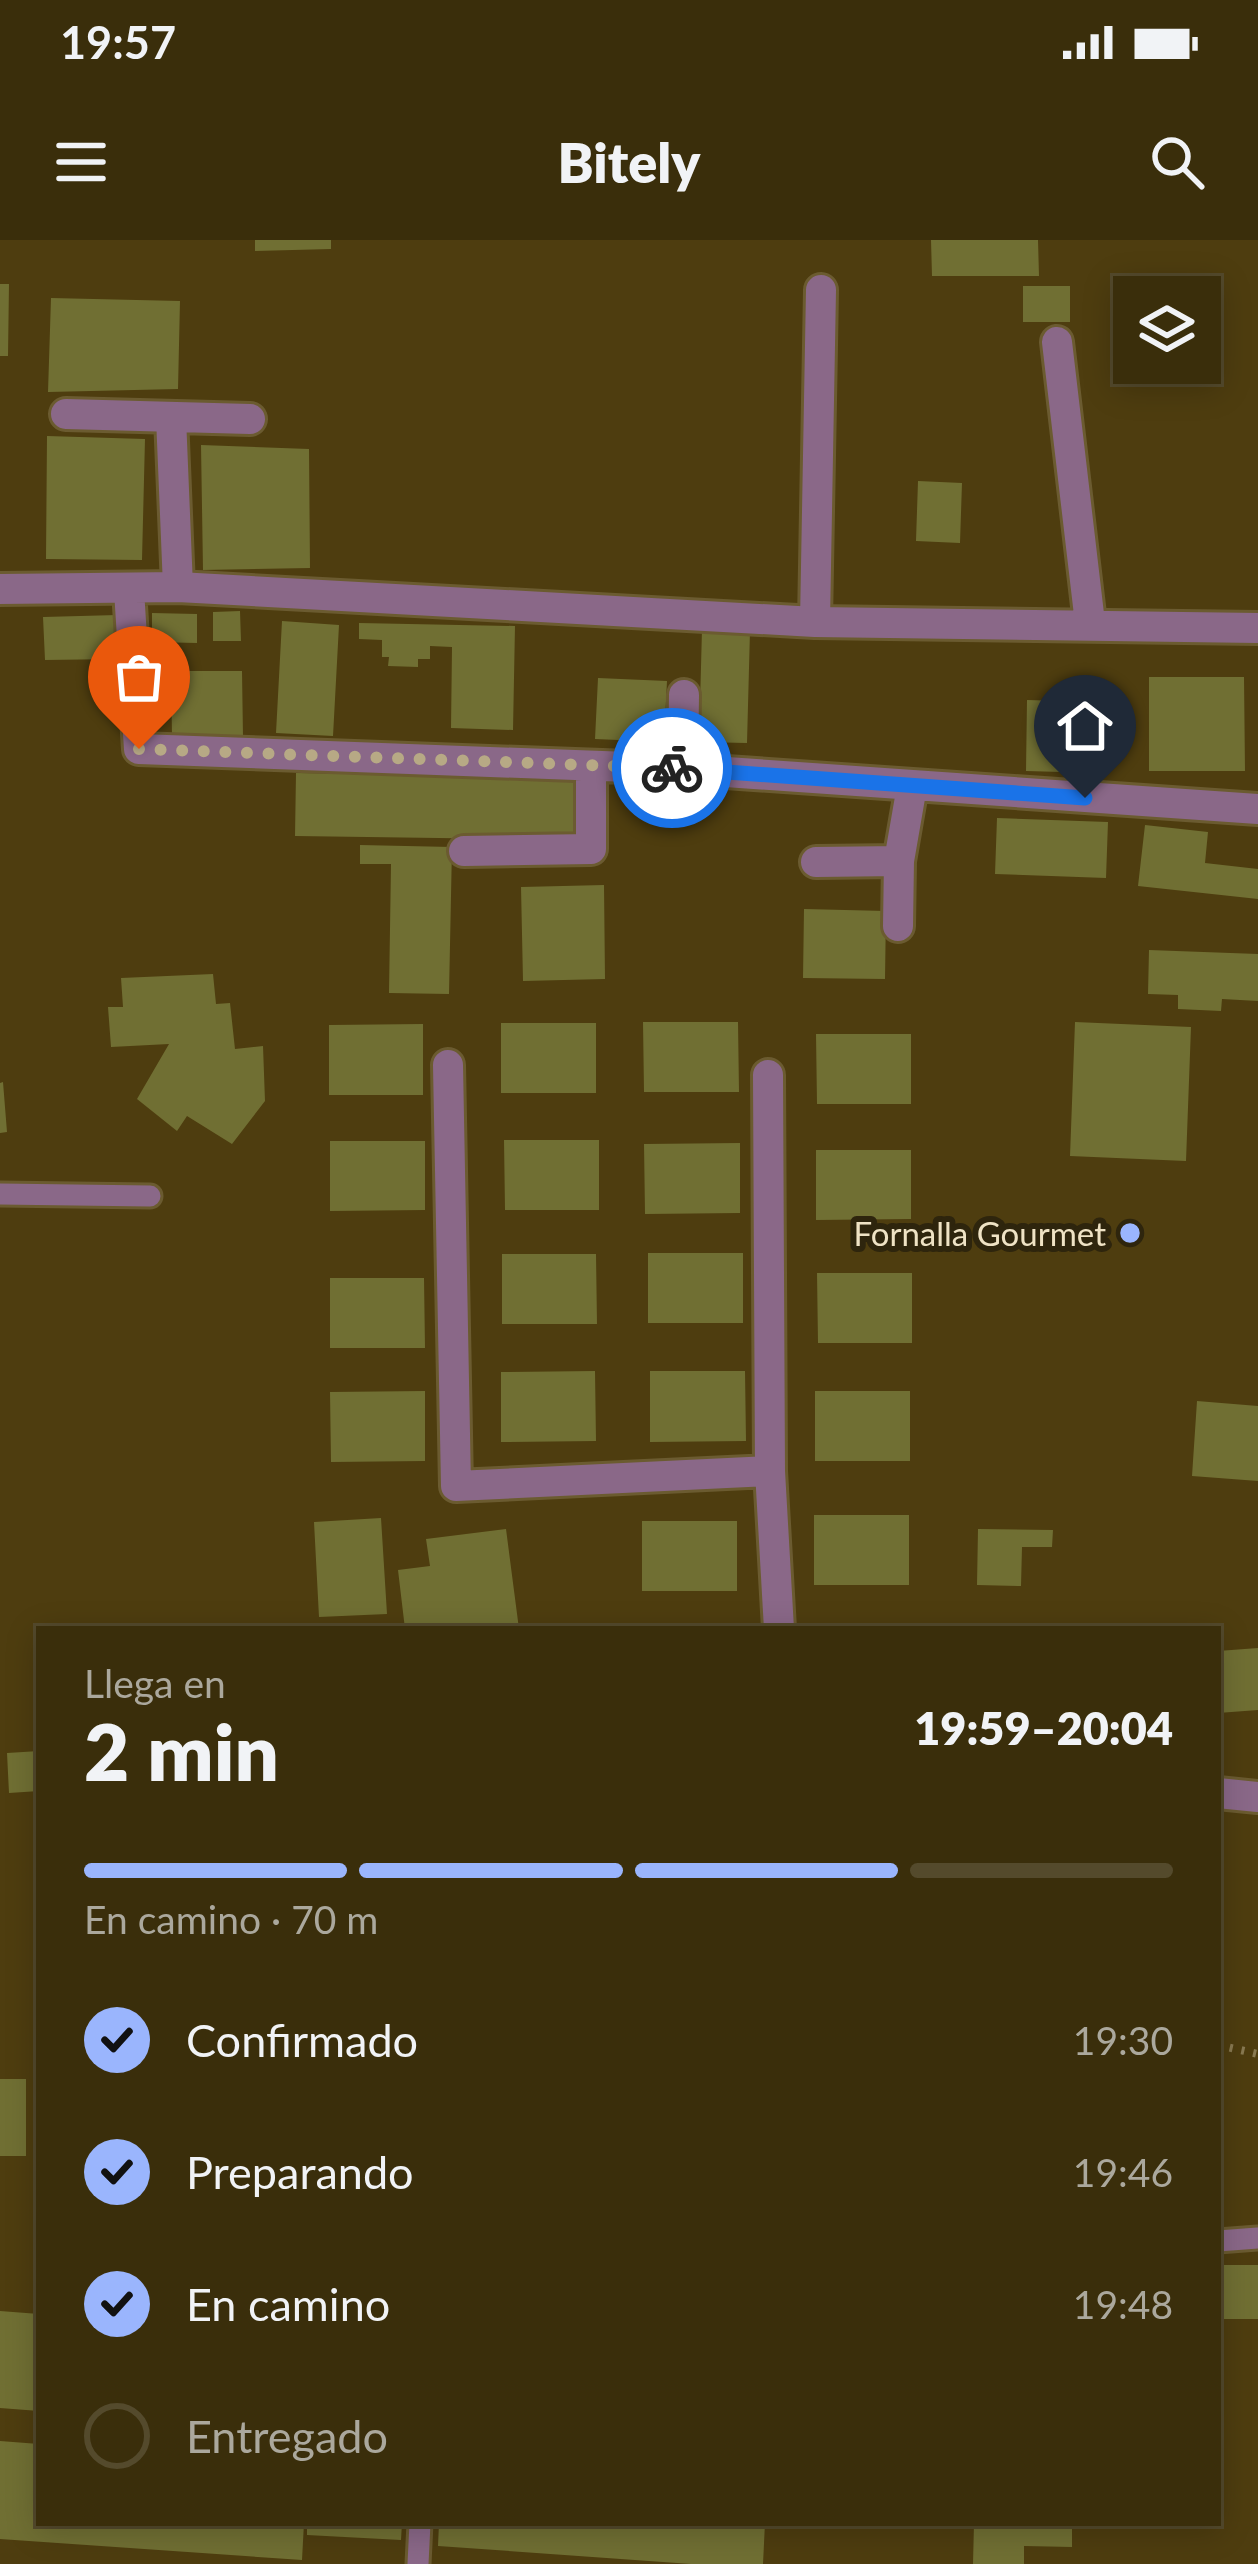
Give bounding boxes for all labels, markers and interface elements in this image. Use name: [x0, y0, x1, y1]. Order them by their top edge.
text: 19:57: [60, 15, 176, 69]
icon: menu: [48, 129, 114, 195]
icon: search: [1144, 129, 1210, 195]
text: Bitely: [558, 130, 700, 195]
map controls: [1113, 276, 1221, 384]
button: layers: [1113, 276, 1221, 384]
pin: [88, 626, 190, 749]
icon: bag: [106, 644, 172, 710]
pin: [1034, 675, 1136, 798]
icon: home: [1052, 693, 1118, 759]
courier: [612, 708, 732, 828]
icon: bike: [639, 735, 705, 801]
place label: Fornalla Gourmet: [854, 1213, 1106, 1253]
marker: Fornalla Gourmet: [1117, 1220, 1143, 1246]
text: Llega en: [84, 1660, 226, 1706]
text: 19:59–20:04: [914, 1701, 1173, 1755]
text: 2 min: [84, 1704, 279, 1798]
text: En camino · 70 m: [84, 1896, 378, 1942]
icon: check: [84, 2007, 150, 2073]
text: Confirmado: [186, 2013, 418, 2067]
text: 19:30: [1073, 2017, 1173, 2063]
icon: check: [84, 2139, 150, 2205]
text: Preparando: [186, 2145, 414, 2199]
text: 19:46: [1073, 2149, 1173, 2195]
icon: check: [84, 2271, 150, 2337]
text: En camino: [186, 2277, 390, 2331]
text: 19:48: [1073, 2281, 1173, 2327]
text: Entregado: [186, 2409, 388, 2463]

